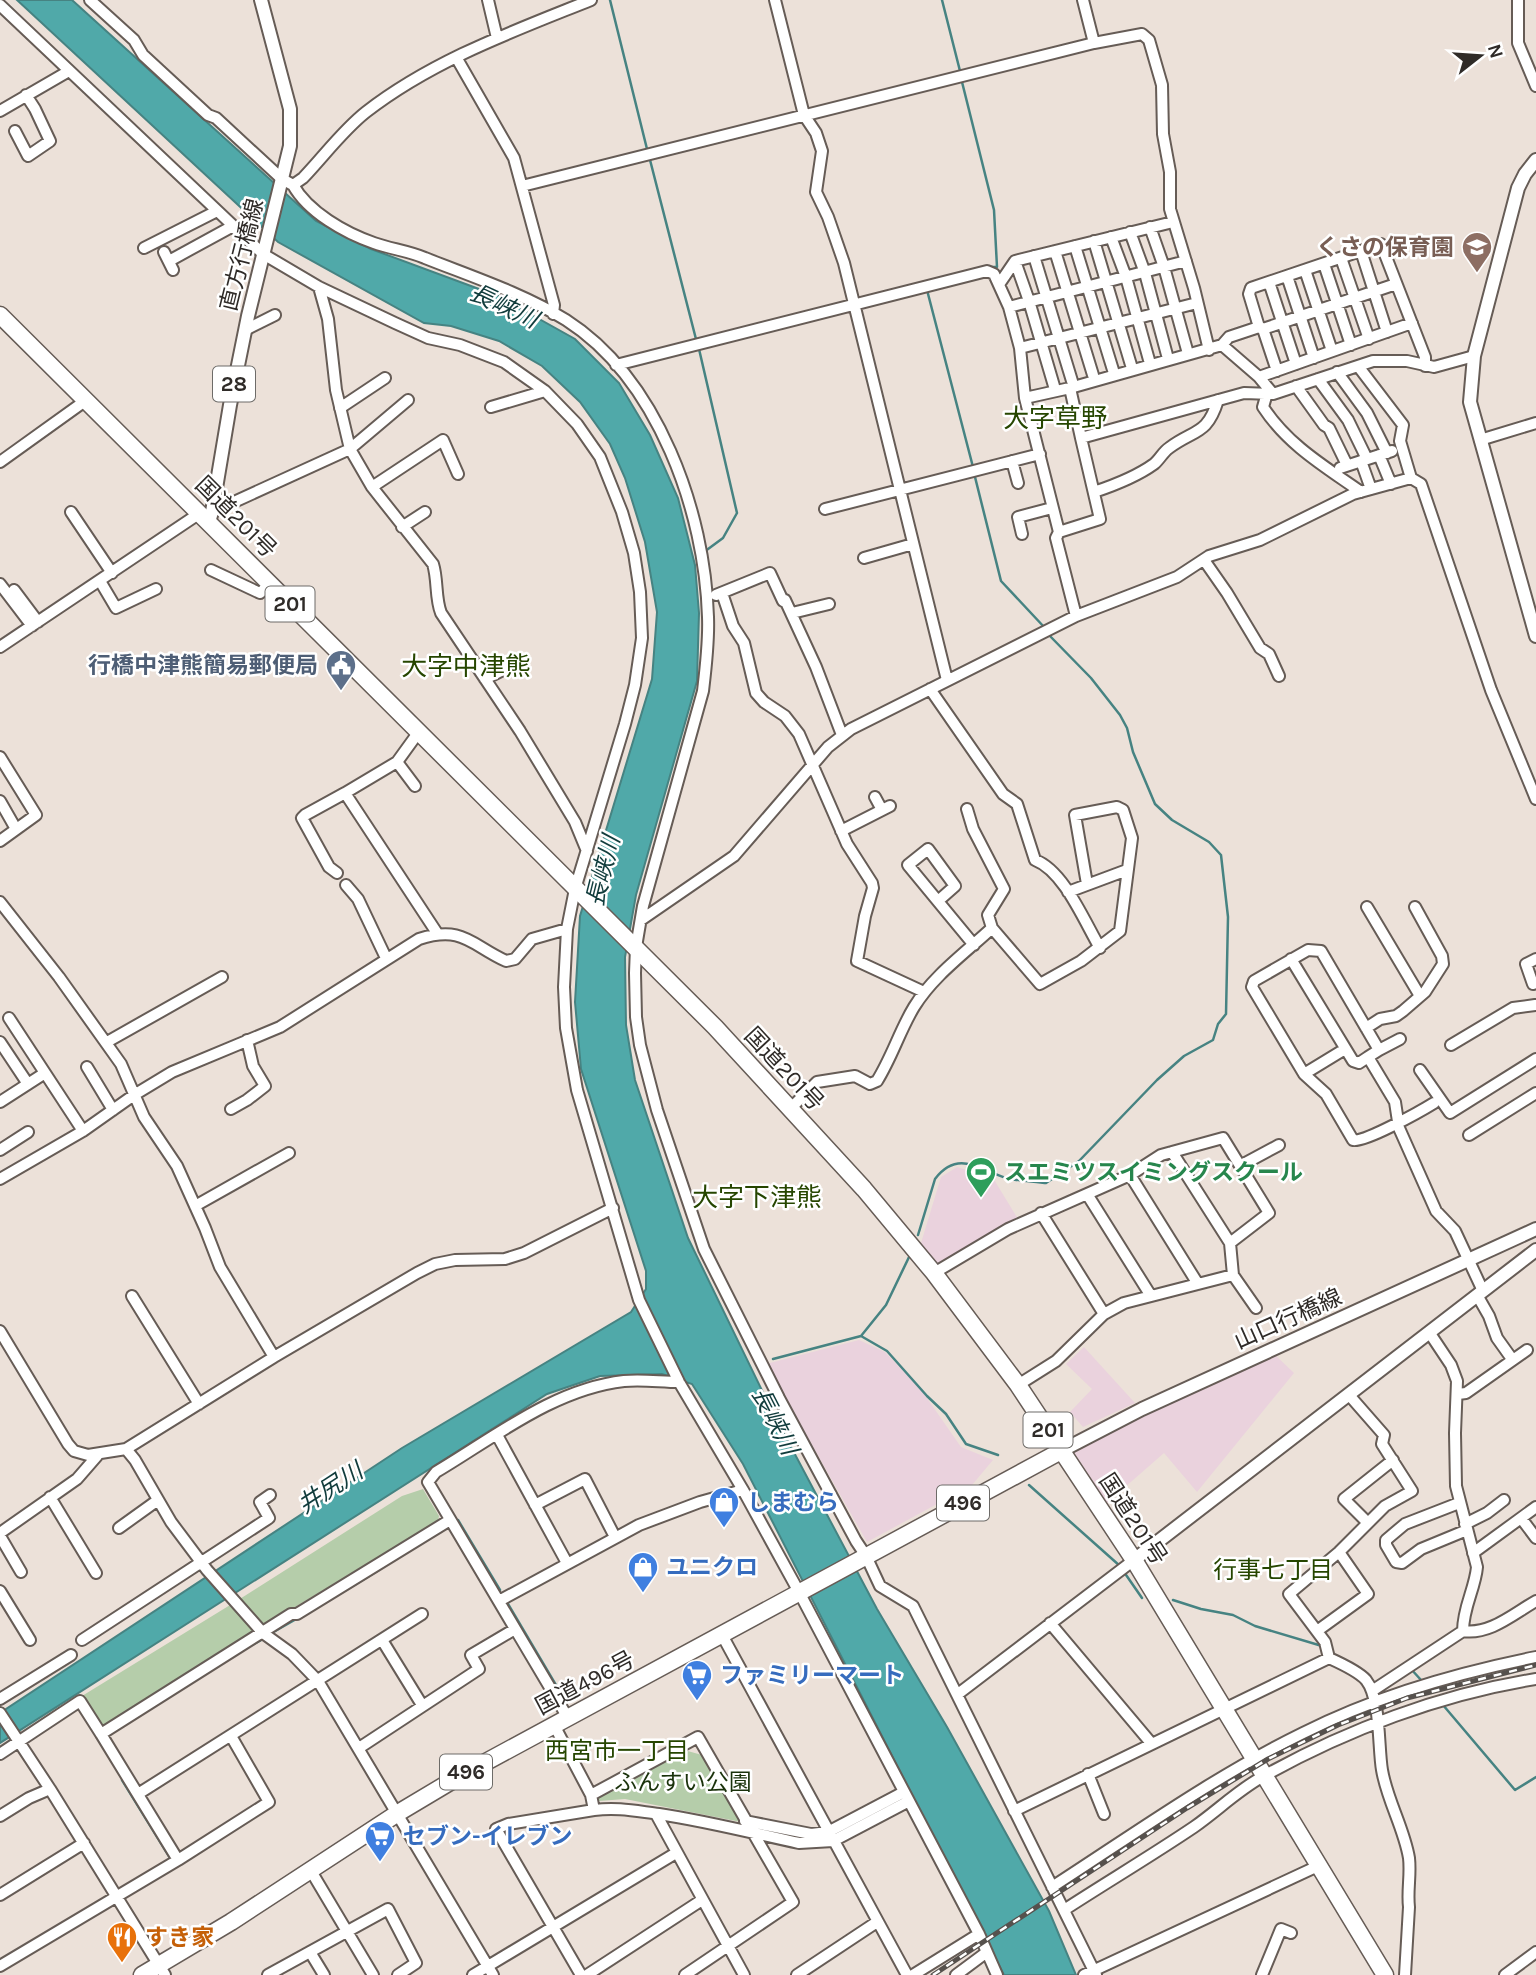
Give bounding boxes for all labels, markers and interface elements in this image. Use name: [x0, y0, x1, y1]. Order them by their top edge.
north arrow: [1445, 21, 1515, 91]
text: N: [1483, 42, 1508, 61]
street label: 直方行橋線: [215, 196, 269, 314]
school or university icon: くさの保育園: [1460, 230, 1494, 274]
place label: くさの保育園: [1316, 234, 1454, 261]
water label: 長峡川: [465, 278, 545, 335]
road number: 28: [213, 366, 255, 402]
district label: 大字草野: [1003, 403, 1107, 434]
street label: 国道201号: [190, 471, 282, 563]
road number: 201: [266, 586, 314, 622]
public building icon: 行橋中津熊簡易郵便局: [324, 648, 358, 692]
district label: 大字中津熊: [401, 651, 531, 682]
place label: 行橋中津熊簡易郵便局: [88, 652, 318, 679]
water label: 長峡川: [581, 830, 626, 909]
street label: 国道201号: [739, 1022, 829, 1116]
sports icon: スエミツスイミングスクール: [964, 1155, 998, 1199]
place label: スエミツスイミングスクール: [1004, 1159, 1303, 1186]
district label: 大字下津熊: [692, 1182, 822, 1213]
street label: 山口行橋線: [1230, 1283, 1346, 1355]
water label: 長峡川: [746, 1383, 805, 1462]
road number: 201: [1024, 1412, 1072, 1448]
water label: 井尻川: [292, 1455, 370, 1519]
street label: 国道201号: [1093, 1468, 1173, 1570]
shop icon: しまむら: [707, 1485, 741, 1529]
road number: 496: [937, 1486, 989, 1520]
place label: しまむら: [747, 1489, 839, 1516]
shop icon: ユニクロ: [626, 1550, 660, 1594]
place label: ユニクロ: [666, 1554, 758, 1581]
district label: 行事七丁目: [1213, 1556, 1333, 1584]
street label: 国道496号: [531, 1646, 639, 1720]
supermarket icon: ファミリーマート: [680, 1658, 714, 1702]
place label: ファミリーマート: [720, 1662, 904, 1689]
district label: 西宮市一丁目: [545, 1737, 689, 1765]
road number: 496: [440, 1754, 492, 1790]
park label: ふんすい公園: [614, 1769, 752, 1796]
supermarket icon: セブン-イレブン: [363, 1819, 397, 1863]
place label: セブン-イレブン: [403, 1823, 573, 1850]
restaurant icon: すき家: [105, 1920, 139, 1964]
place label: すき家: [145, 1924, 214, 1951]

